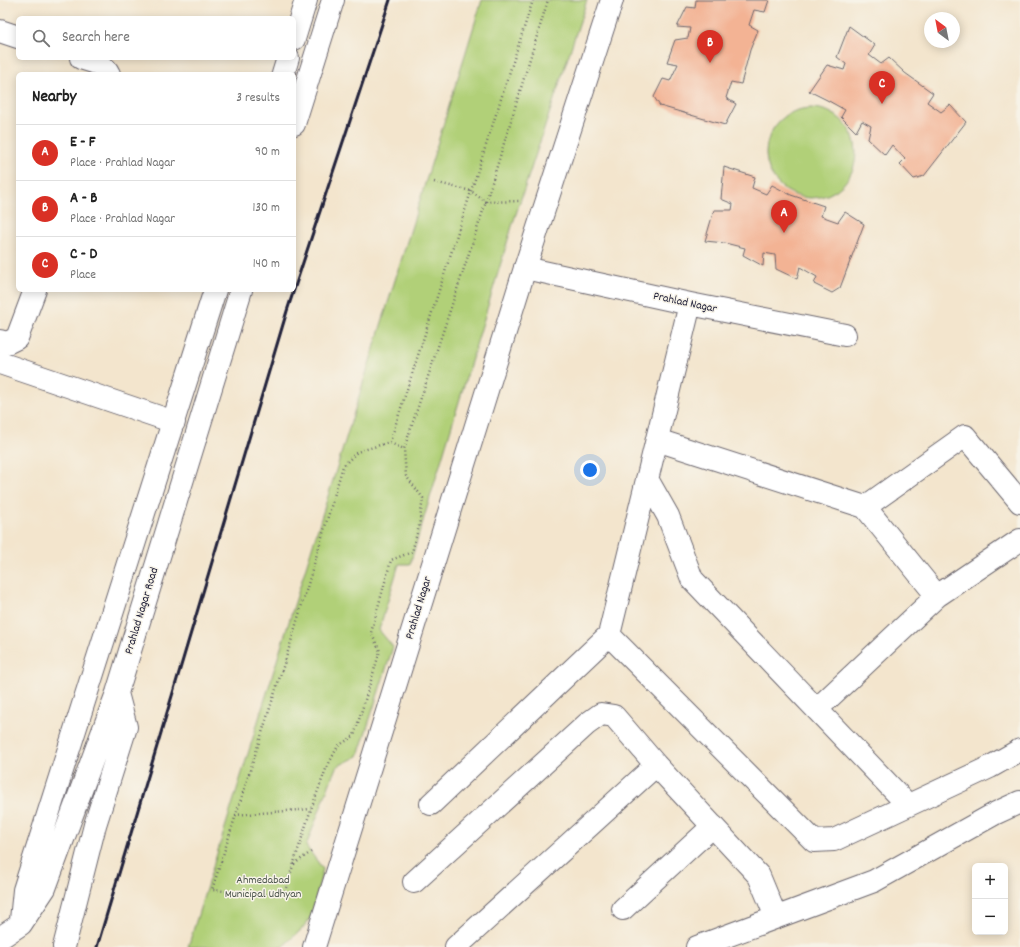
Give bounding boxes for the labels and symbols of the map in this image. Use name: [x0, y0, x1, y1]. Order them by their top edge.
north arrow: [924, 12, 960, 48]
pin: B: [697, 30, 723, 63]
pin: C: [869, 71, 895, 104]
pin: A: [771, 200, 797, 233]
street label: Prahlad Nagar: [652, 288, 719, 318]
your location: [580, 460, 600, 480]
street label: Prahlad Nagar Road: [121, 565, 163, 657]
street label: Prahlad Nagar: [401, 574, 437, 641]
park label: Ahmedabad Municipal Udhyan: [225, 872, 302, 903]

